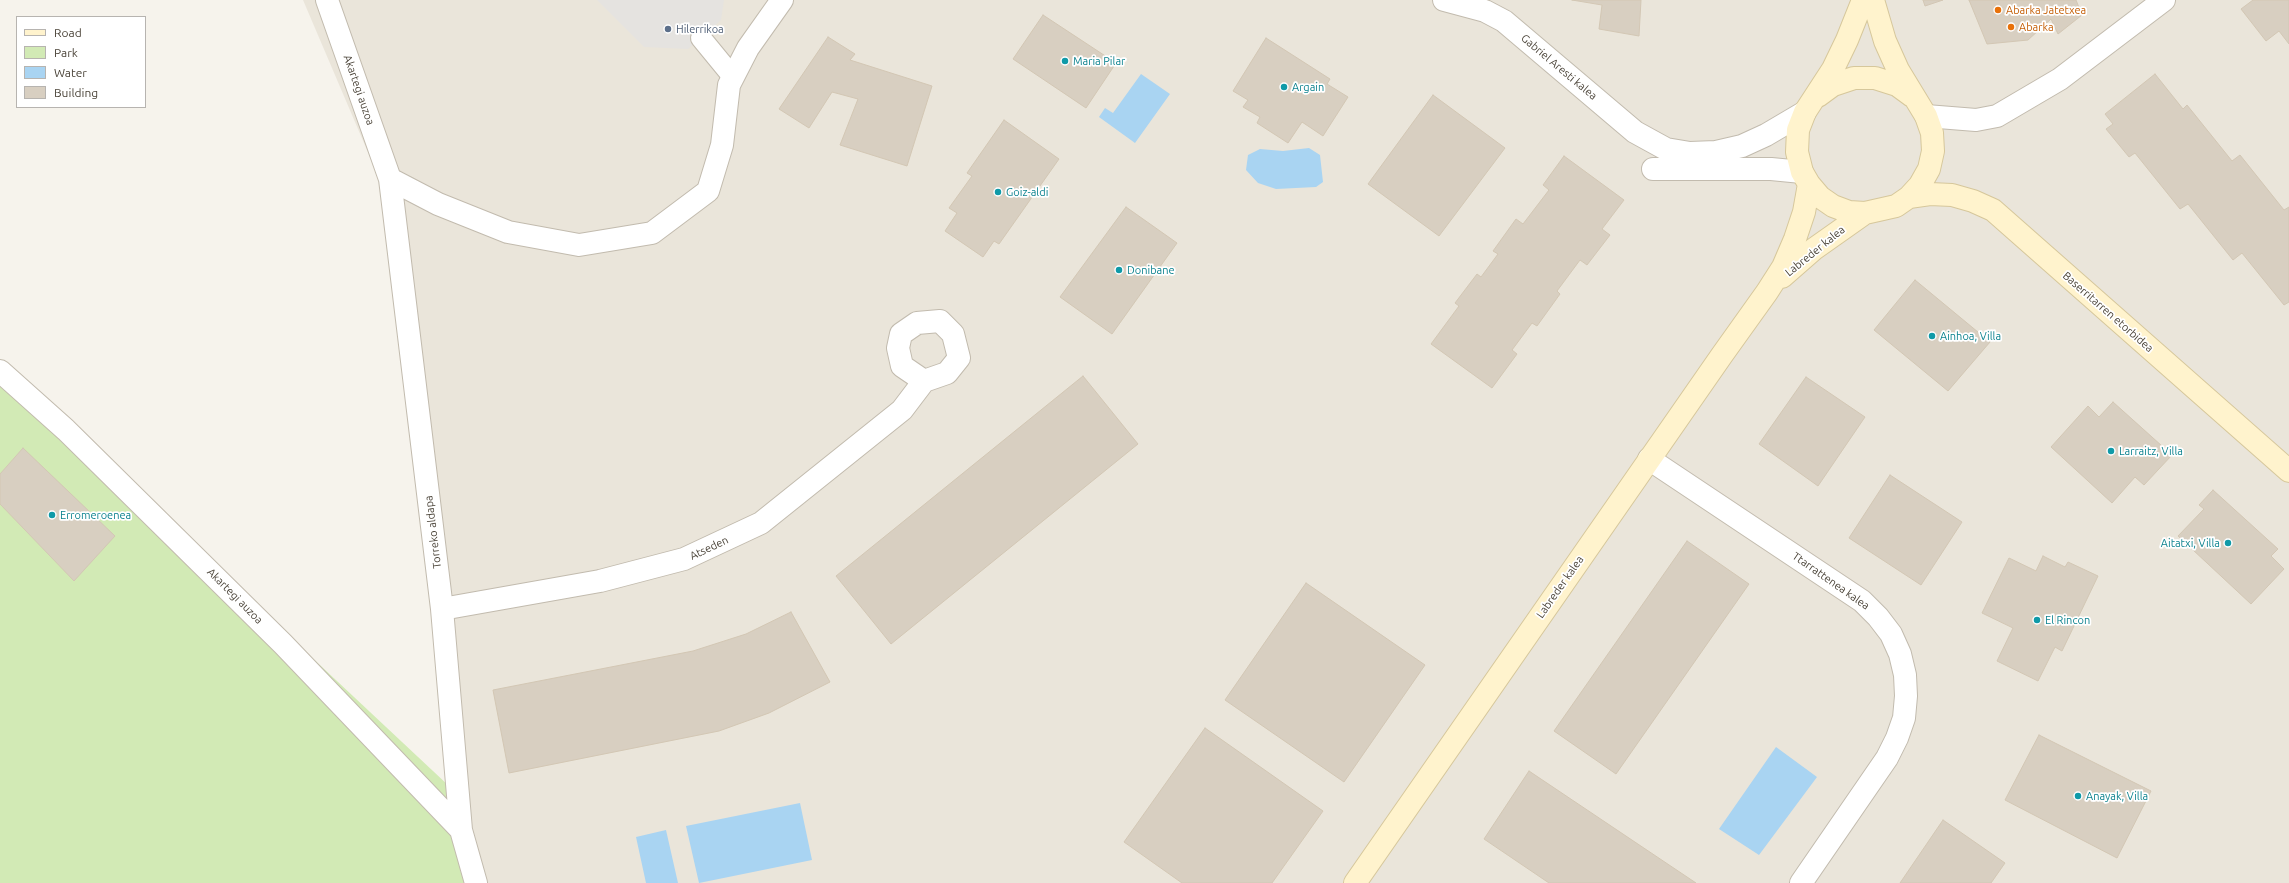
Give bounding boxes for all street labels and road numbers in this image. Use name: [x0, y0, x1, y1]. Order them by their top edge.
street label: Gabriel Aresti kalea: [1518, 31, 1600, 103]
street label: Akartegi auzoa: [341, 53, 377, 127]
street label: Labreder kalea: [1783, 223, 1847, 279]
street label: Baserritarren etorbidea: [2060, 269, 2156, 355]
street label: Torreko aldapa: [422, 495, 444, 569]
street label: Atseden: [688, 533, 730, 563]
street label: Ttarrattenea kalea: [1790, 549, 1872, 613]
street label: Labreder kalea: [1534, 553, 1586, 621]
street label: Akartegi auzoa: [204, 565, 266, 627]

